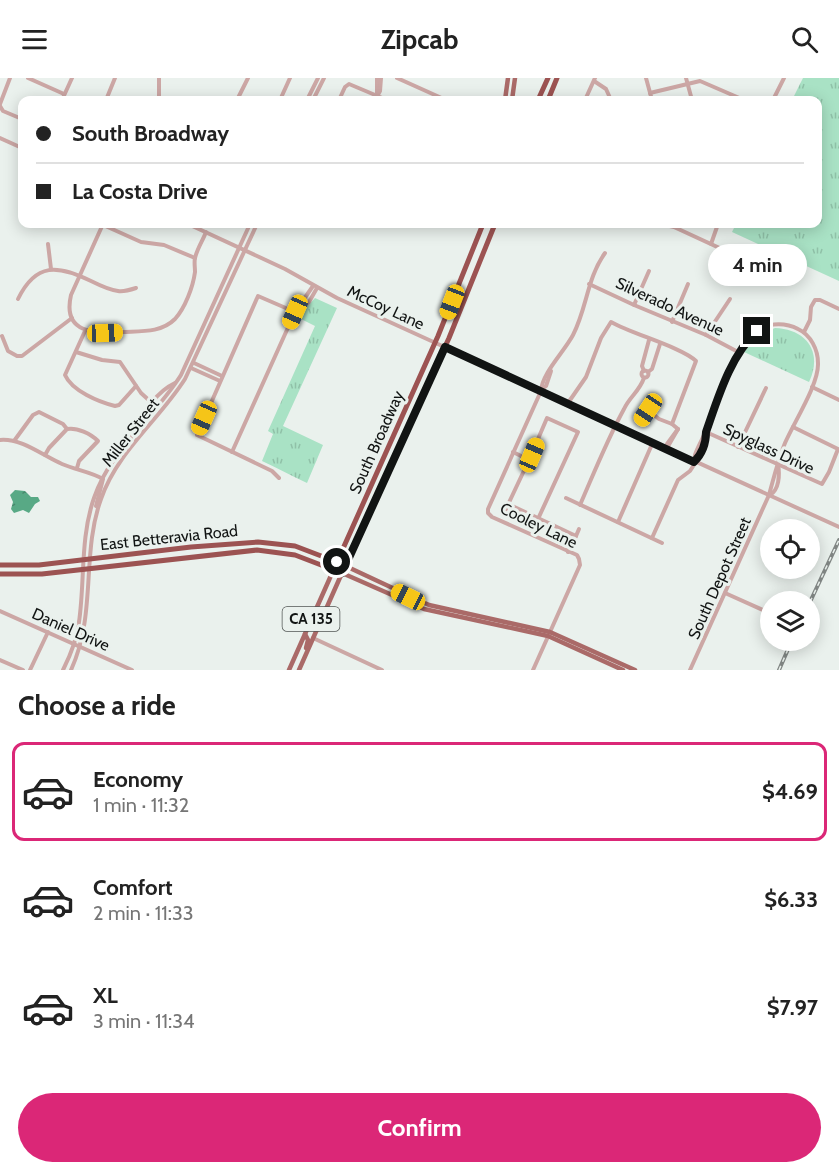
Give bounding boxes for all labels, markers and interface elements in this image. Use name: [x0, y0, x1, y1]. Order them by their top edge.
icon: menu: [18, 23, 51, 56]
text: Zipcab: [381, 23, 458, 56]
icon: search: [788, 23, 821, 56]
text: South Broadway: [72, 120, 229, 147]
text: La Costa Drive: [72, 178, 208, 205]
callout: 4 min: [708, 244, 807, 286]
text: 4 min: [732, 253, 783, 277]
street label: Silverado Avenue: [613, 273, 727, 340]
street label: McCoy Lane: [344, 281, 427, 334]
car: [437, 282, 467, 322]
car: [279, 292, 311, 332]
route end: [743, 317, 770, 344]
car: [87, 323, 123, 343]
street label: South Broadway: [345, 388, 408, 497]
car: [630, 390, 666, 430]
street label: Miller Street: [98, 394, 163, 470]
car: [188, 398, 220, 438]
street label: Spyglass Drive: [720, 419, 817, 478]
car: [517, 435, 547, 475]
street label: Cooley Lane: [497, 499, 580, 552]
street label: South Depot Street: [684, 514, 755, 642]
map controls: [760, 519, 820, 651]
button: locate: [760, 519, 820, 579]
street label: East Betteravia Road: [99, 521, 239, 554]
route start: [323, 548, 350, 575]
car: [388, 581, 428, 613]
button: layers: [760, 591, 820, 651]
street label: Daniel Drive: [29, 604, 113, 655]
road number: CA 135: [282, 607, 340, 631]
text: Choose a ride: [18, 689, 176, 722]
icon: car: [21, 765, 75, 819]
text: Economy: [93, 766, 183, 793]
text: $4.69: [762, 778, 818, 805]
text: 1 min · 11:32: [93, 793, 189, 817]
icon: car: [21, 873, 75, 927]
text: Comfort: [93, 874, 172, 901]
text: $6.33: [764, 886, 818, 913]
text: 2 min · 11:33: [93, 901, 194, 925]
icon: car: [21, 981, 75, 1035]
text: XL: [93, 982, 118, 1009]
text: $7.97: [767, 994, 818, 1021]
text: 3 min · 11:34: [93, 1009, 195, 1033]
button: Confirm: [18, 1093, 821, 1162]

